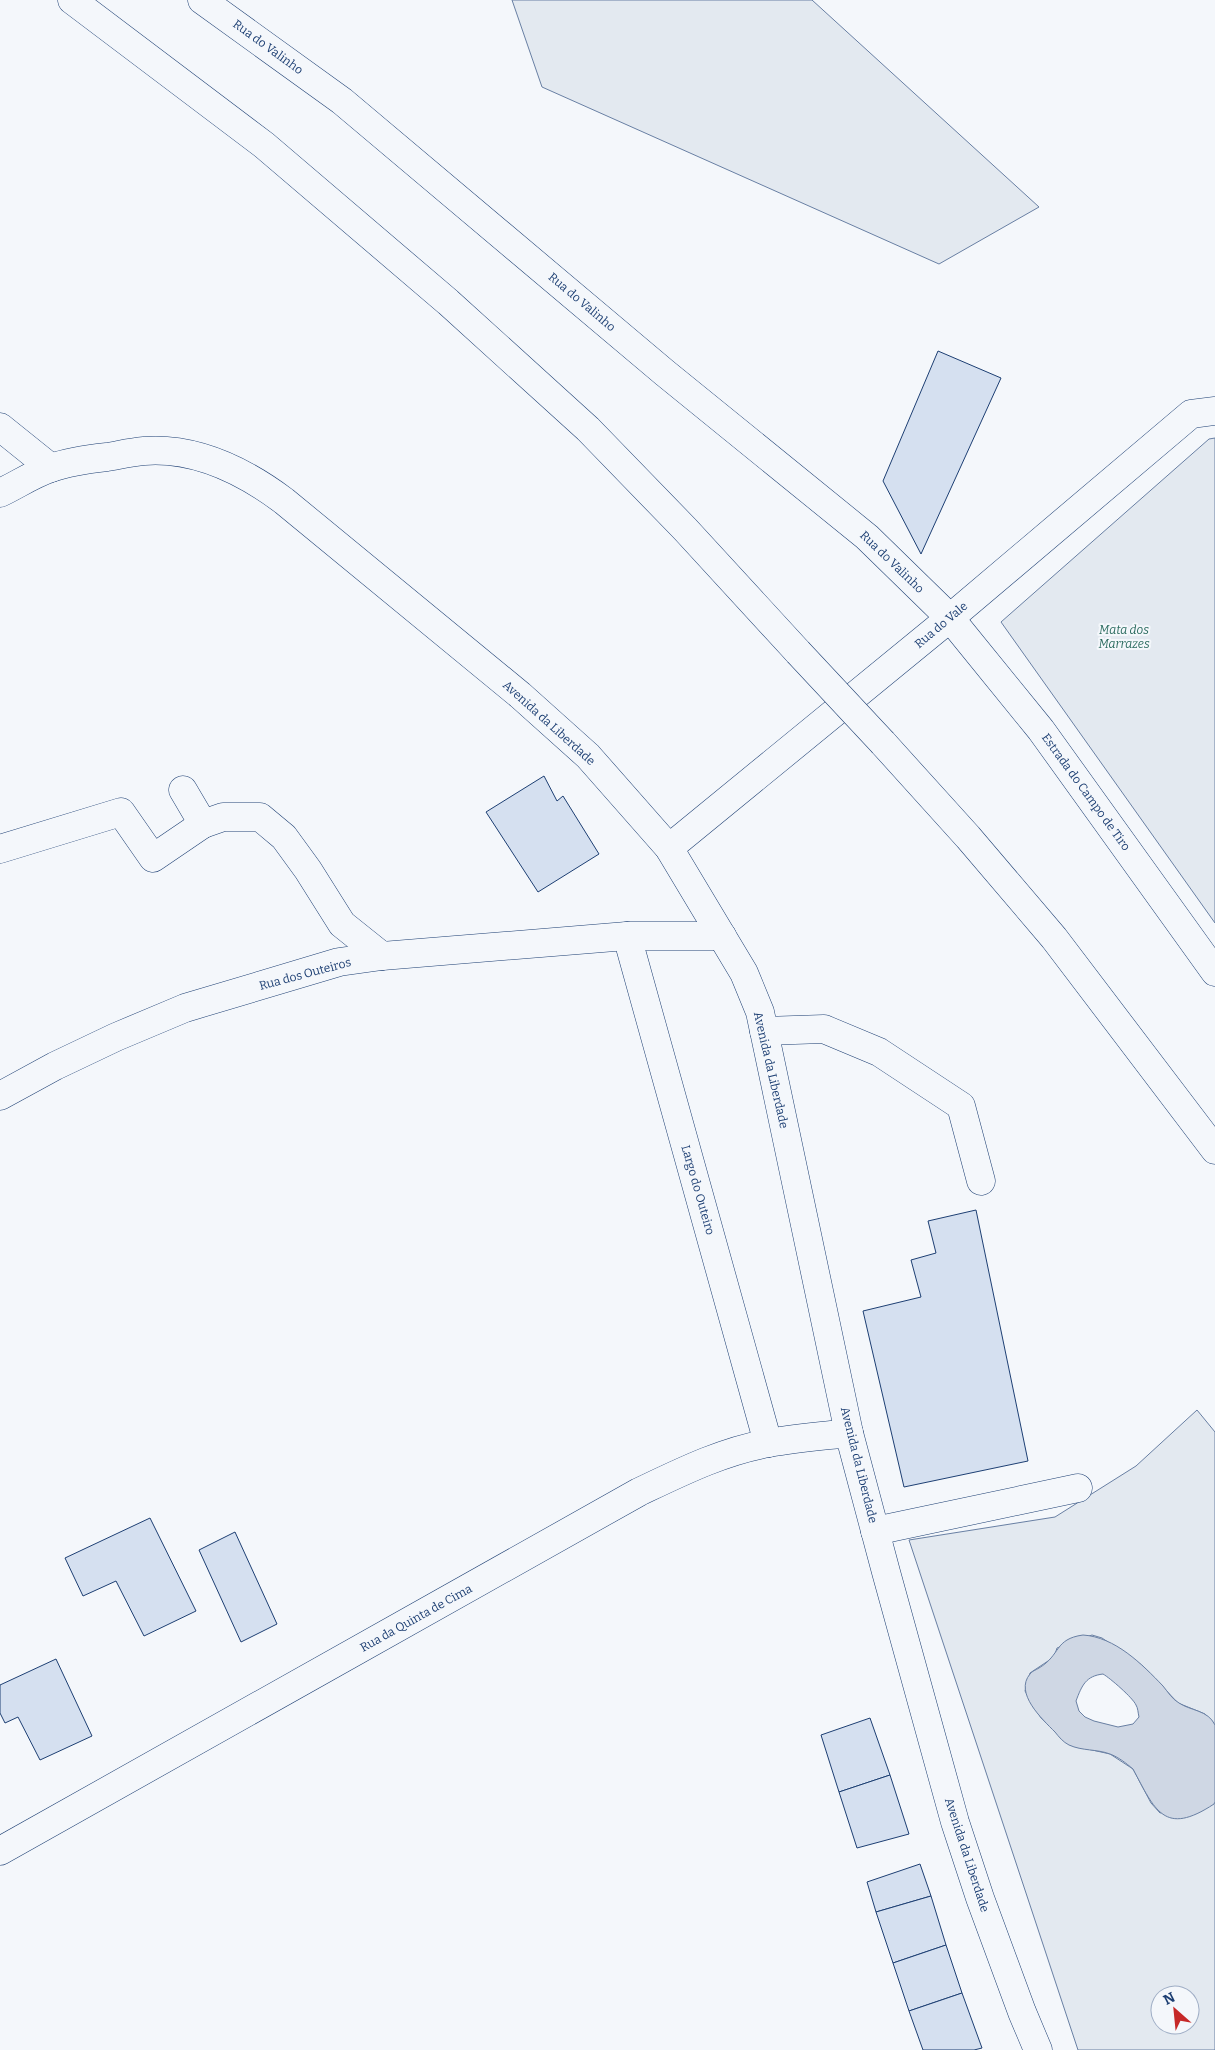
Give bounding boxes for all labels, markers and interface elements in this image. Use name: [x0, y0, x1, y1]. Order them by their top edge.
street label: Rua do Valinho: [230, 17, 306, 77]
street label: Rua do Valinho: [546, 270, 619, 334]
street label: Rua do Valinho: [857, 528, 927, 596]
street label: Rua do Vale: [912, 599, 970, 651]
park label: Mata dos Marrazes: [1098, 623, 1150, 651]
street label: Avenida da Liberdade: [500, 678, 598, 768]
street label: Estrada do Campo de Tiro: [1039, 731, 1133, 853]
street label: Rua dos Outeiros: [258, 955, 353, 993]
street label: Avenida da Liberdade: [751, 1010, 791, 1130]
street label: Largo do Outeiro: [678, 1143, 718, 1237]
street label: Avenida da Liberdade: [838, 1405, 880, 1525]
street label: Rua da Quinta de Cima: [358, 1581, 475, 1655]
street label: Avenida da Liberdade: [942, 1796, 992, 1914]
north arrow: [1150, 1985, 1200, 2035]
text: N: [1161, 1989, 1178, 2009]

